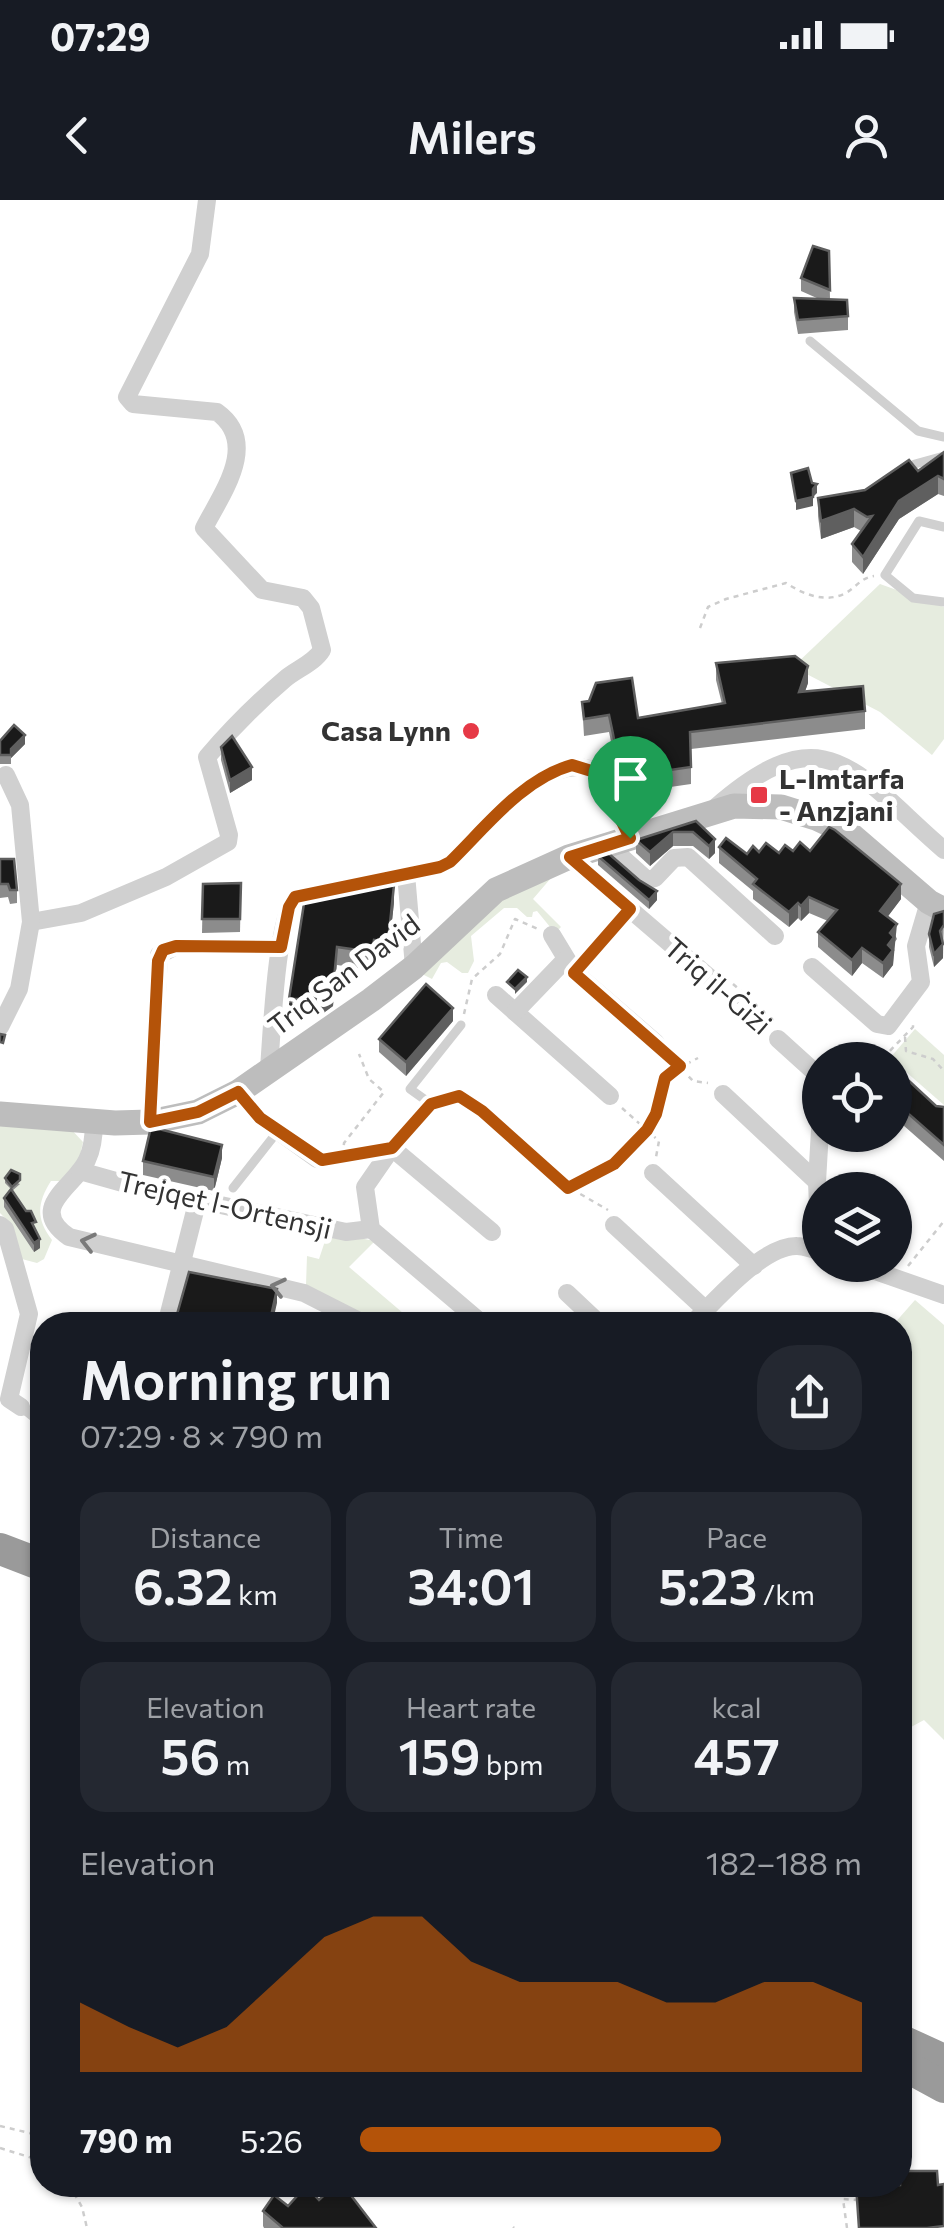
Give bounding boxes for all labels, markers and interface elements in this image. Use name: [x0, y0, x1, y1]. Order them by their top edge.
text: 07:29: [50, 12, 151, 59]
icon: back: [50, 108, 105, 163]
text: Milers: [407, 108, 537, 163]
icon: person: [839, 108, 894, 163]
place label: Casa Lynn: [321, 713, 451, 747]
marker: Casa Lynn: [460, 720, 482, 742]
pin: [588, 736, 673, 839]
icon: arrive: [603, 751, 658, 806]
place label: L-Imtarfa - Anzjani: [779, 761, 905, 827]
marker: L-Imtarfa - Anzjani: [748, 784, 770, 806]
street label: Triq San David: [261, 906, 426, 1042]
street label: Triq il-Ġiżi: [658, 930, 779, 1041]
map controls: [802, 1042, 912, 1282]
button: locate: [802, 1042, 912, 1152]
street label: Trejqet l-Ortensji: [115, 1163, 335, 1245]
button: layers: [802, 1172, 912, 1282]
one-way arrow: [80, 1233, 97, 1254]
one-way arrow: [270, 1278, 287, 1299]
text: Morning run: [80, 1344, 392, 1411]
button: share: [757, 1345, 862, 1450]
text: 07:29 · 8 × 790 m: [80, 1415, 323, 1455]
text: Distance: [150, 1520, 261, 1554]
text: Time: [439, 1520, 503, 1554]
text: Pace: [706, 1520, 767, 1554]
text: 6.32: [133, 1554, 233, 1615]
text: 34:01: [407, 1554, 535, 1615]
text: 5:23: [659, 1554, 757, 1615]
text: km: [233, 1577, 278, 1611]
text: /km: [757, 1577, 815, 1611]
text: Elevation: [146, 1690, 264, 1724]
text: Heart rate: [406, 1690, 536, 1724]
text: kcal: [712, 1690, 762, 1724]
text: 56: [161, 1724, 220, 1785]
text: 159: [399, 1724, 480, 1785]
text: 457: [693, 1724, 780, 1785]
text: m: [220, 1747, 250, 1781]
text: bpm: [480, 1747, 543, 1781]
text: Elevation: [80, 1842, 215, 1882]
text: 182–188 m: [706, 1842, 862, 1882]
text: 790 m: [80, 2120, 172, 2160]
text: 5:26: [240, 2120, 303, 2160]

